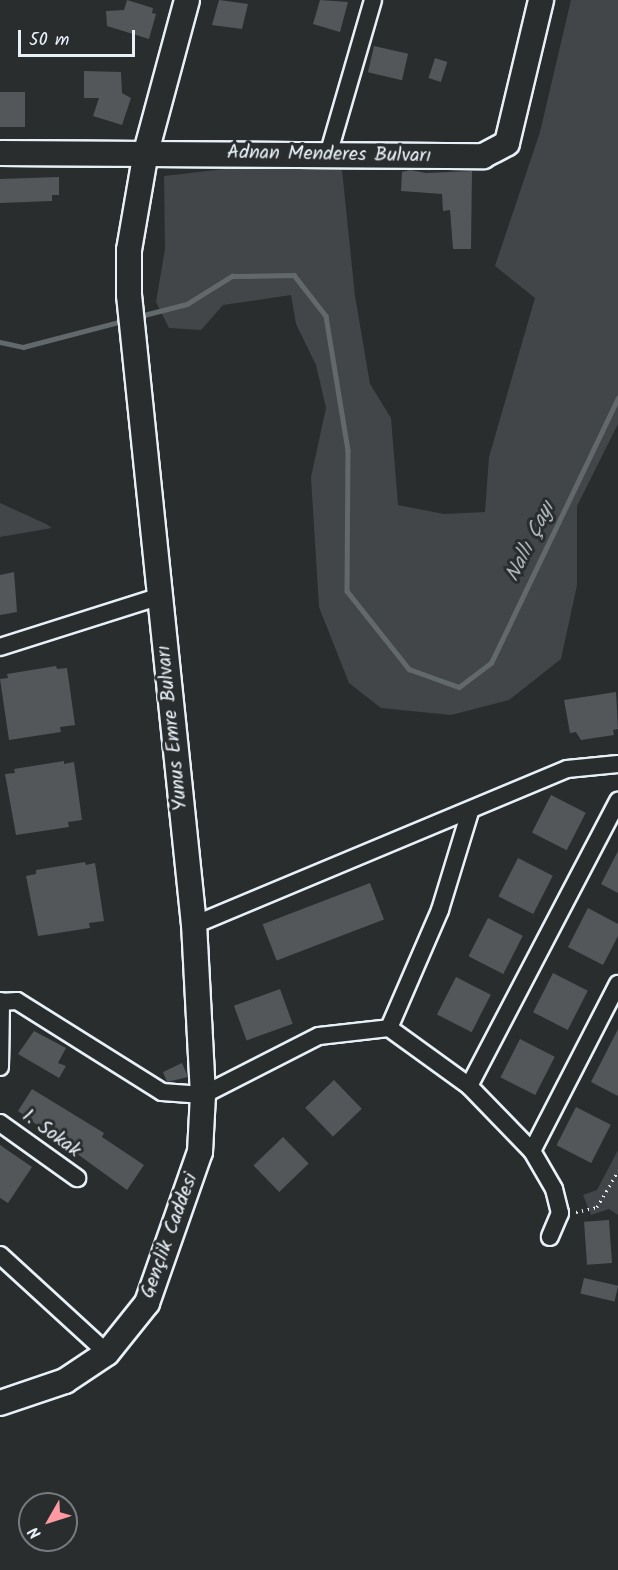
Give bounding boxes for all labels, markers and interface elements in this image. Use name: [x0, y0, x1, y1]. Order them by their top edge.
scale bar: [21, 18, 138, 56]
text: 50 m: [29, 26, 69, 55]
street label: Adnan Menderes Bulvarı: [227, 141, 431, 169]
water label: Nallı Çayı: [501, 498, 561, 586]
street label: Yunus Emre Bulvarı: [152, 644, 194, 812]
street label: 1. Sokak: [17, 1105, 85, 1163]
street label: Gençlik Caddesi: [136, 1170, 204, 1302]
north arrow: [18, 1492, 78, 1552]
text: N: [22, 1521, 48, 1544]

